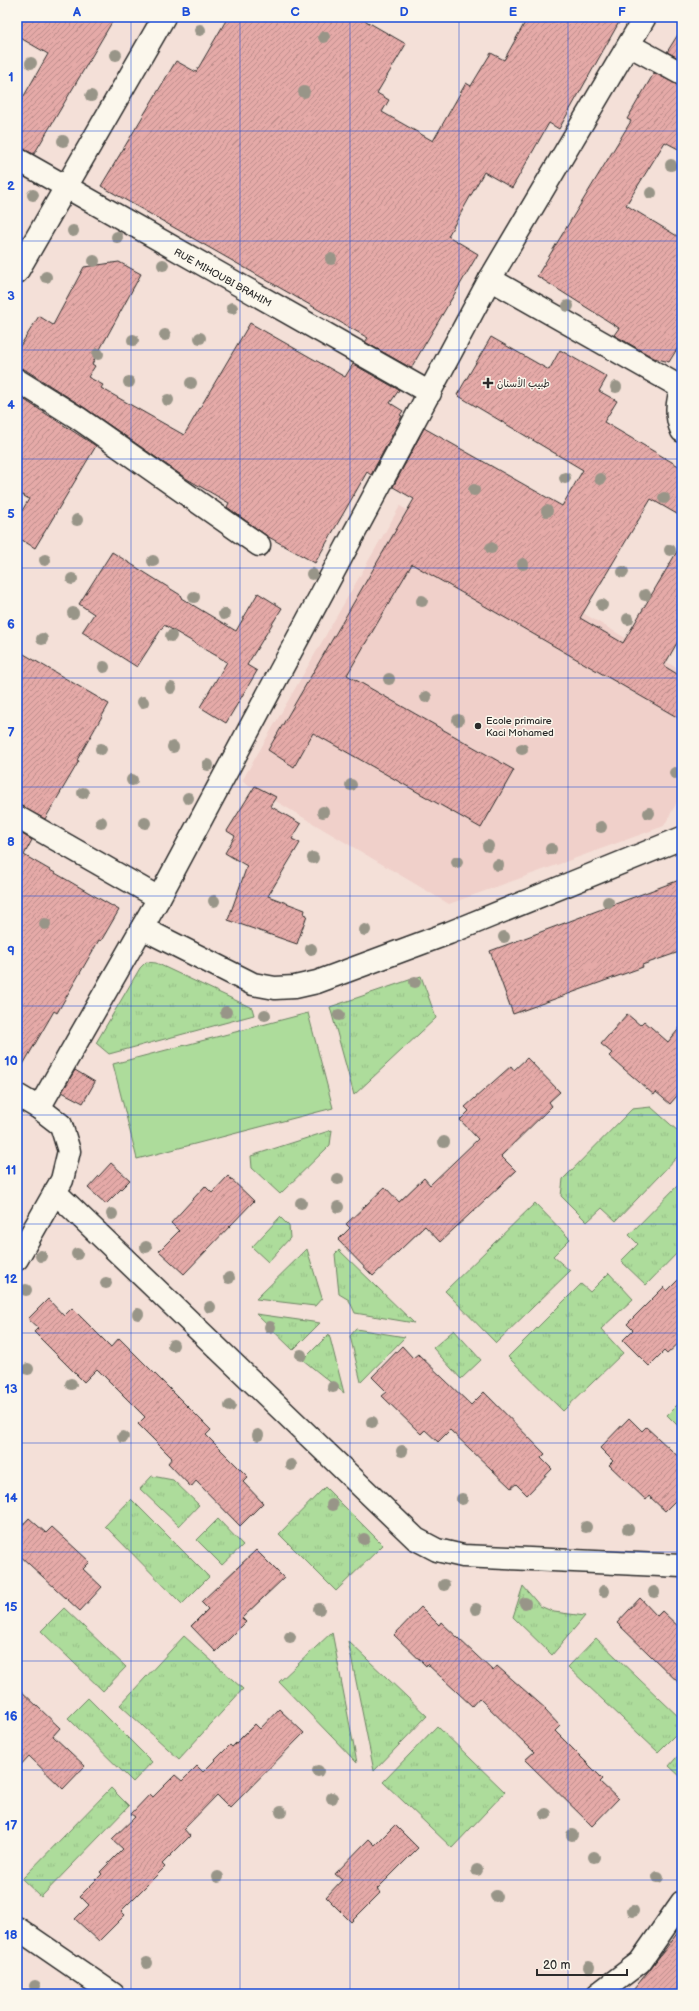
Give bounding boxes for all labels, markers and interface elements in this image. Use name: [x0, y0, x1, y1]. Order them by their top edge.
text: A: [72, 4, 81, 20]
text: B: [181, 4, 191, 20]
text: C: [290, 4, 300, 20]
text: D: [399, 4, 409, 20]
text: E: [509, 4, 518, 20]
text: F: [618, 4, 626, 20]
text: 1: [8, 69, 14, 85]
text: 2: [7, 178, 15, 194]
street label: RUE MIHOUBI BRAHIM: [172, 246, 273, 310]
text: 3: [7, 288, 15, 304]
marker: طبيب الأسنان: [482, 377, 494, 389]
place label: طبيب الأسنان: [497, 377, 550, 390]
text: 4: [7, 397, 15, 413]
text: 5: [7, 506, 15, 522]
text: 6: [7, 616, 15, 632]
place label: Ecole primaire Kaci Mohamed: [486, 715, 554, 739]
marker: Ecole primaire Kaci Mohamed: [473, 721, 483, 731]
text: 7: [7, 725, 15, 741]
text: 8: [7, 834, 15, 850]
text: 9: [7, 943, 15, 959]
text: 10: [4, 1053, 18, 1069]
text: 11: [6, 1162, 16, 1178]
text: 12: [4, 1271, 18, 1287]
text: 13: [4, 1381, 18, 1397]
text: 14: [4, 1490, 18, 1506]
text: 15: [5, 1599, 18, 1615]
text: 16: [4, 1708, 18, 1724]
text: 17: [5, 1818, 17, 1834]
text: 18: [4, 1927, 18, 1943]
scale bar: [537, 1951, 627, 1977]
text: 20 m: [543, 1958, 570, 1973]

